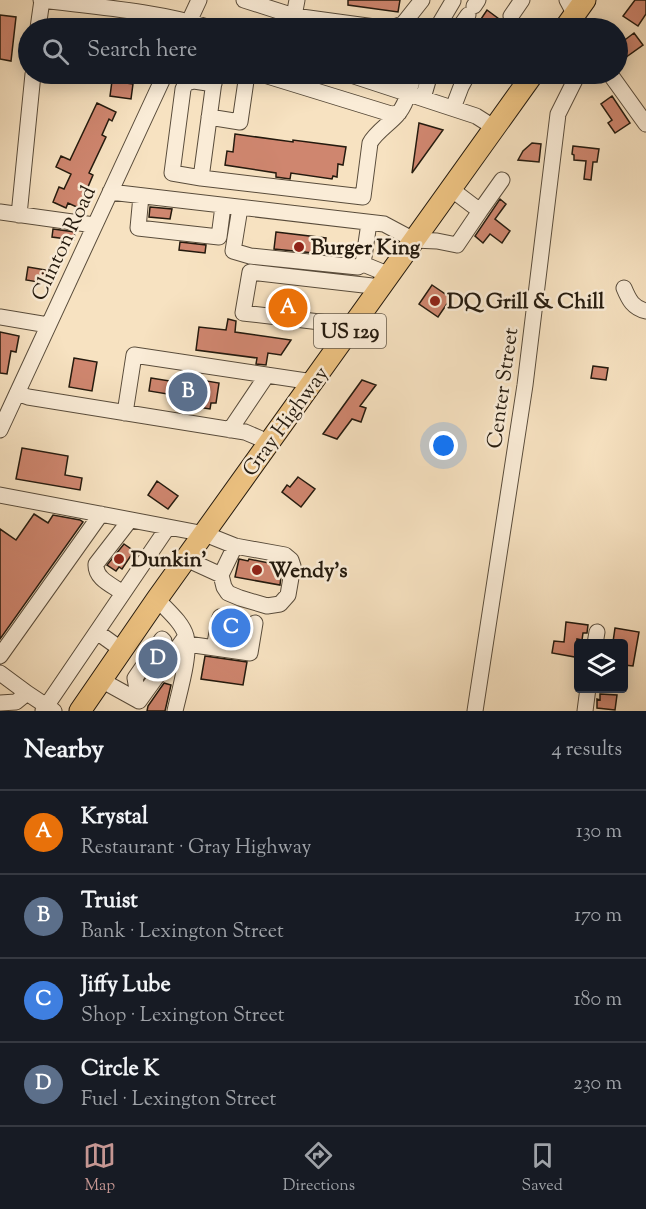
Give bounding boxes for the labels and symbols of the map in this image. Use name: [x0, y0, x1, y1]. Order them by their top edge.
street label: Clinton Road: [25, 181, 105, 306]
place label: Burger King: [311, 234, 421, 264]
marker: Burger King: [292, 240, 306, 254]
pin: A: [268, 286, 308, 330]
place label: DQ Grill & Chill: [447, 288, 604, 318]
marker: DQ Grill & Chill: [428, 294, 442, 308]
road number: US 129: [314, 314, 386, 348]
street label: Center Street: [481, 326, 527, 451]
street label: Gray Highway: [236, 360, 337, 483]
pin: B: [168, 370, 207, 414]
your location: [429, 431, 458, 460]
place label: Dunkin': [131, 546, 207, 576]
marker: Dunkin': [112, 552, 126, 566]
place label: Wendy's: [269, 557, 348, 587]
marker: Wendy's: [250, 563, 264, 577]
pin: C: [212, 606, 250, 650]
pin: D: [138, 636, 178, 682]

